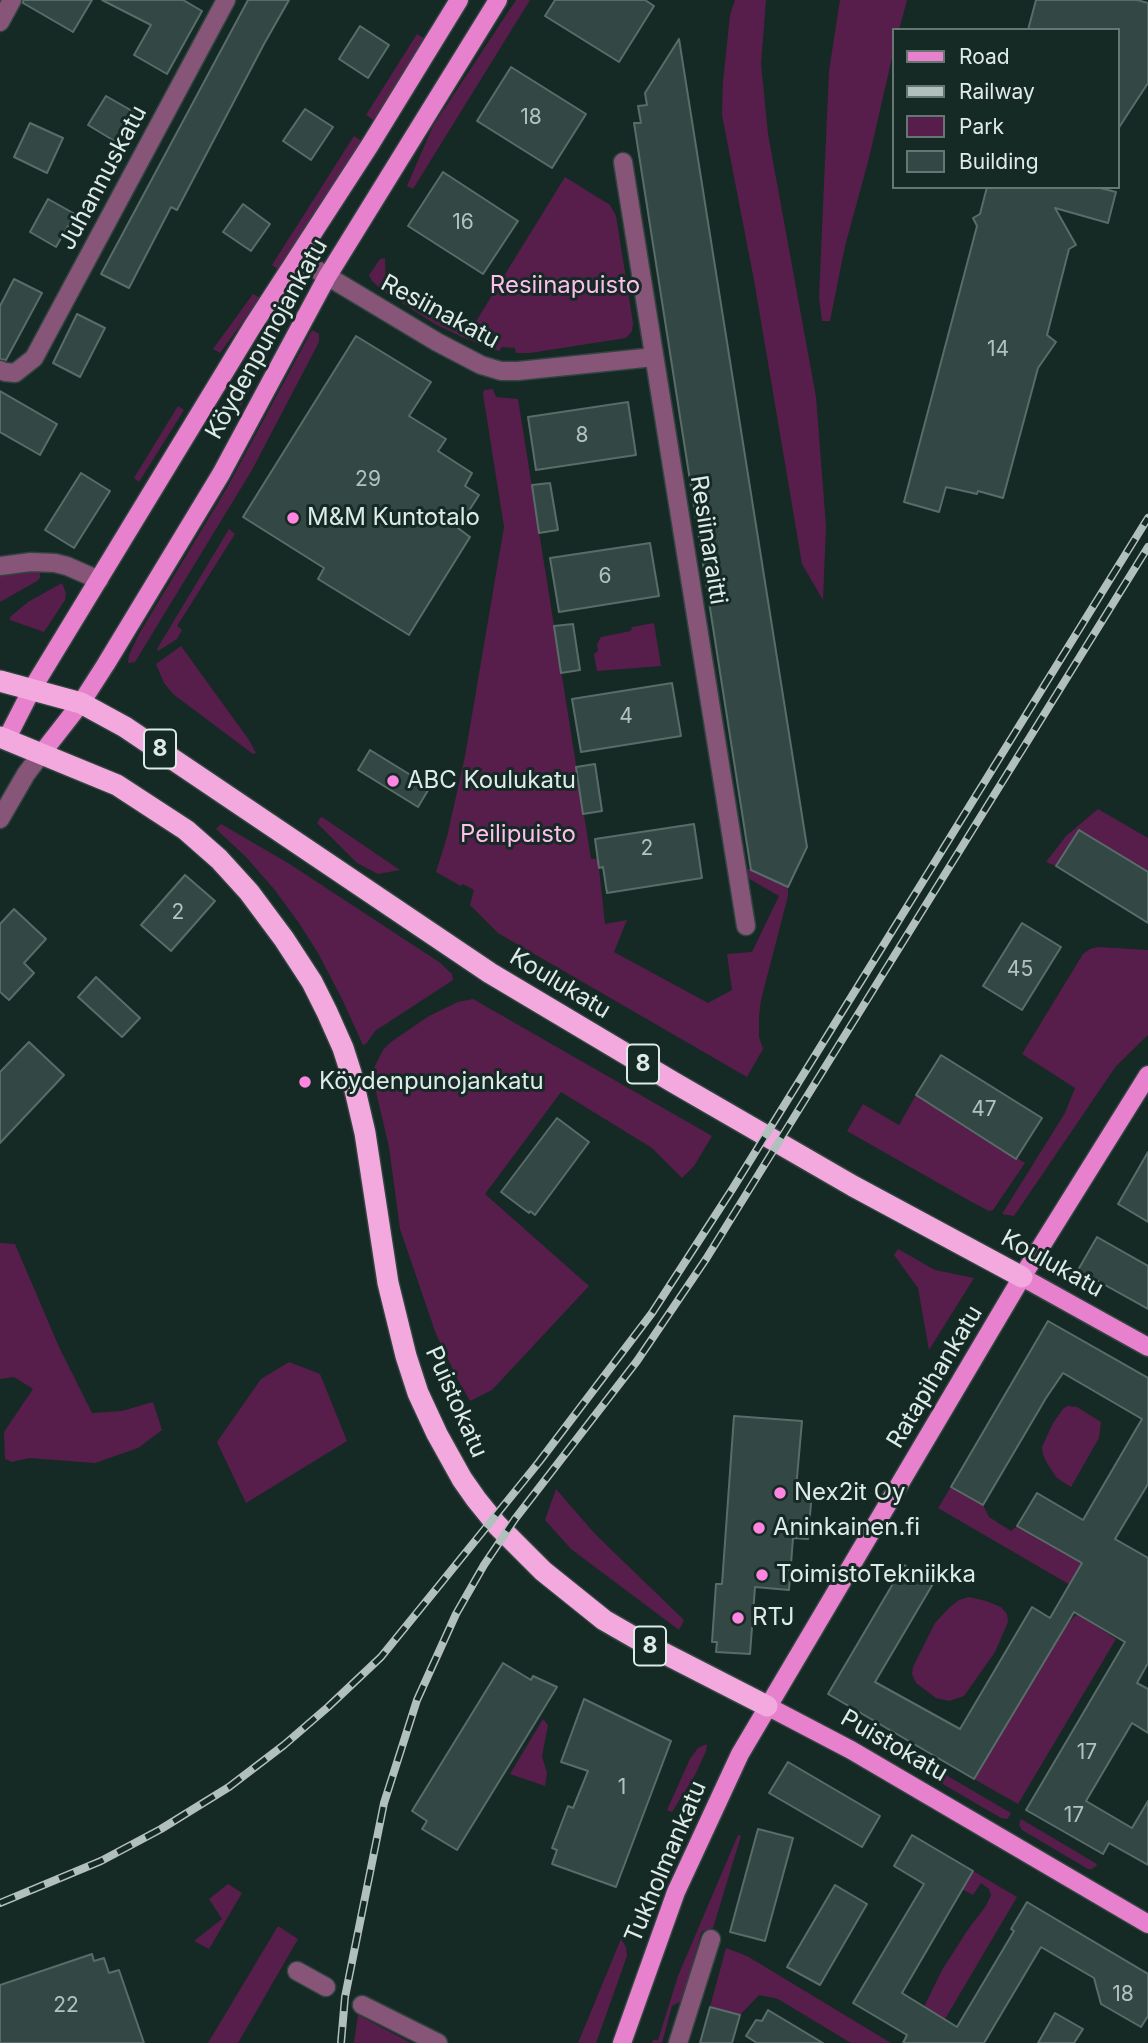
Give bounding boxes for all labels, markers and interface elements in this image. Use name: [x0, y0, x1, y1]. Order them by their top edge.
legend: [892, 28, 1120, 189]
text: Road: [959, 44, 1010, 69]
text: Railway: [959, 79, 1035, 104]
street label: Juhannuskatu: [53, 101, 153, 255]
house number: 18: [520, 105, 542, 131]
text: Park: [959, 114, 1004, 139]
text: Building: [959, 149, 1039, 174]
house number: 16: [452, 210, 474, 236]
street label: Köydenpunojankatu: [200, 234, 334, 444]
street label: Resiinakatu: [376, 269, 504, 355]
park label: Resiinapuisto: [490, 272, 640, 300]
house number: 14: [987, 337, 1009, 363]
house number: 8: [576, 423, 588, 449]
house number: 29: [355, 467, 381, 493]
street label: Resiinaraitti: [684, 473, 732, 607]
place label: M&M Kuntotalo: [307, 504, 480, 532]
marker: M&M Kuntotalo: [285, 510, 301, 526]
house number: 6: [598, 564, 612, 590]
house number: 4: [619, 704, 633, 730]
road number: 8: [144, 730, 176, 768]
place label: ABC Koulukatu: [407, 767, 576, 795]
marker: ABC Koulukatu: [385, 773, 401, 789]
park label: Peilipuisto: [460, 821, 576, 849]
house number: 2: [641, 836, 653, 862]
house number: 2: [172, 900, 184, 926]
street label: Koulukatu: [504, 943, 616, 1025]
house number: 45: [1007, 957, 1033, 983]
road number: 8: [627, 1044, 659, 1084]
place label: Köydenpunojankatu: [319, 1068, 544, 1096]
marker: Köydenpunojankatu: [297, 1074, 313, 1090]
house number: 47: [971, 1097, 997, 1123]
street label: Koulukatu: [996, 1224, 1108, 1304]
street label: Ratapihankatu: [881, 1300, 989, 1454]
street label: Puistokatu: [419, 1342, 493, 1462]
place label: Nex2it Oy: [794, 1479, 906, 1507]
marker: Nex2it Oy: [772, 1485, 788, 1501]
place label: Aninkainen.fi: [773, 1514, 920, 1542]
marker: Aninkainen.fi: [751, 1520, 767, 1536]
place label: ToimistoTekniikka: [776, 1561, 976, 1589]
marker: ToimistoTekniikka: [754, 1567, 770, 1583]
place label: RTJ: [752, 1604, 794, 1632]
marker: RTJ: [730, 1610, 746, 1626]
road number: 8: [634, 1626, 666, 1666]
street label: Puistokatu: [835, 1704, 953, 1788]
house number: 17: [1077, 1740, 1097, 1766]
house number: 1: [618, 1775, 626, 1801]
street label: Tukholmankatu: [619, 1777, 713, 1947]
house number: 17: [1064, 1803, 1084, 1829]
house number: 18: [1112, 1982, 1134, 2008]
house number: 22: [53, 1993, 79, 2019]

